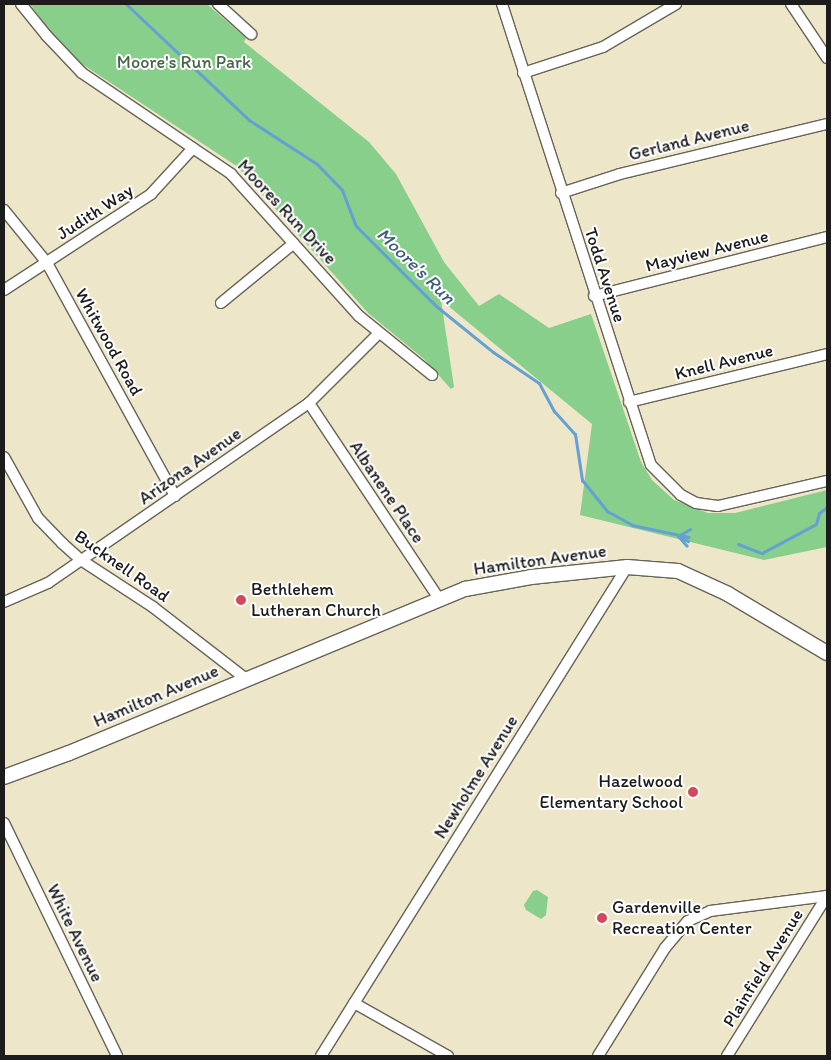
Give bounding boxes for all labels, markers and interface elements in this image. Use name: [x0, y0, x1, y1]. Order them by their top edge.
park label: Moore's Run Park: [117, 51, 251, 73]
street label: Gerland Avenue: [627, 115, 751, 165]
street label: Moores Run Drive: [233, 155, 341, 269]
street label: Judith Way: [53, 180, 137, 244]
water label: Moore's Run: [372, 223, 460, 309]
street label: Todd Avenue: [580, 225, 630, 325]
street label: Mayview Avenue: [643, 225, 771, 277]
street label: Whitwood Road: [71, 284, 147, 400]
street label: Knell Avenue: [673, 339, 775, 385]
street label: Arizona Avenue: [134, 423, 246, 509]
street label: Albanene Place: [345, 437, 429, 547]
street label: Bucknell Road: [70, 525, 174, 607]
street label: Hamilton Avenue: [473, 540, 607, 580]
place label: Bethlehem Lutheran Church: [251, 579, 381, 622]
marker: Bethlehem Lutheran Church: [235, 594, 247, 606]
street label: Hamilton Avenue: [91, 660, 221, 732]
street label: Newholme Avenue: [430, 712, 522, 842]
place label: Hazelwood Elementary School: [539, 771, 683, 814]
marker: Hazelwood Elementary School: [687, 786, 699, 798]
street label: White Avenue: [42, 881, 108, 985]
place label: Gardenville Recreation Center: [612, 897, 752, 940]
street label: Plainfield Avenue: [718, 905, 808, 1031]
marker: Gardenville Recreation Center: [596, 912, 608, 924]

